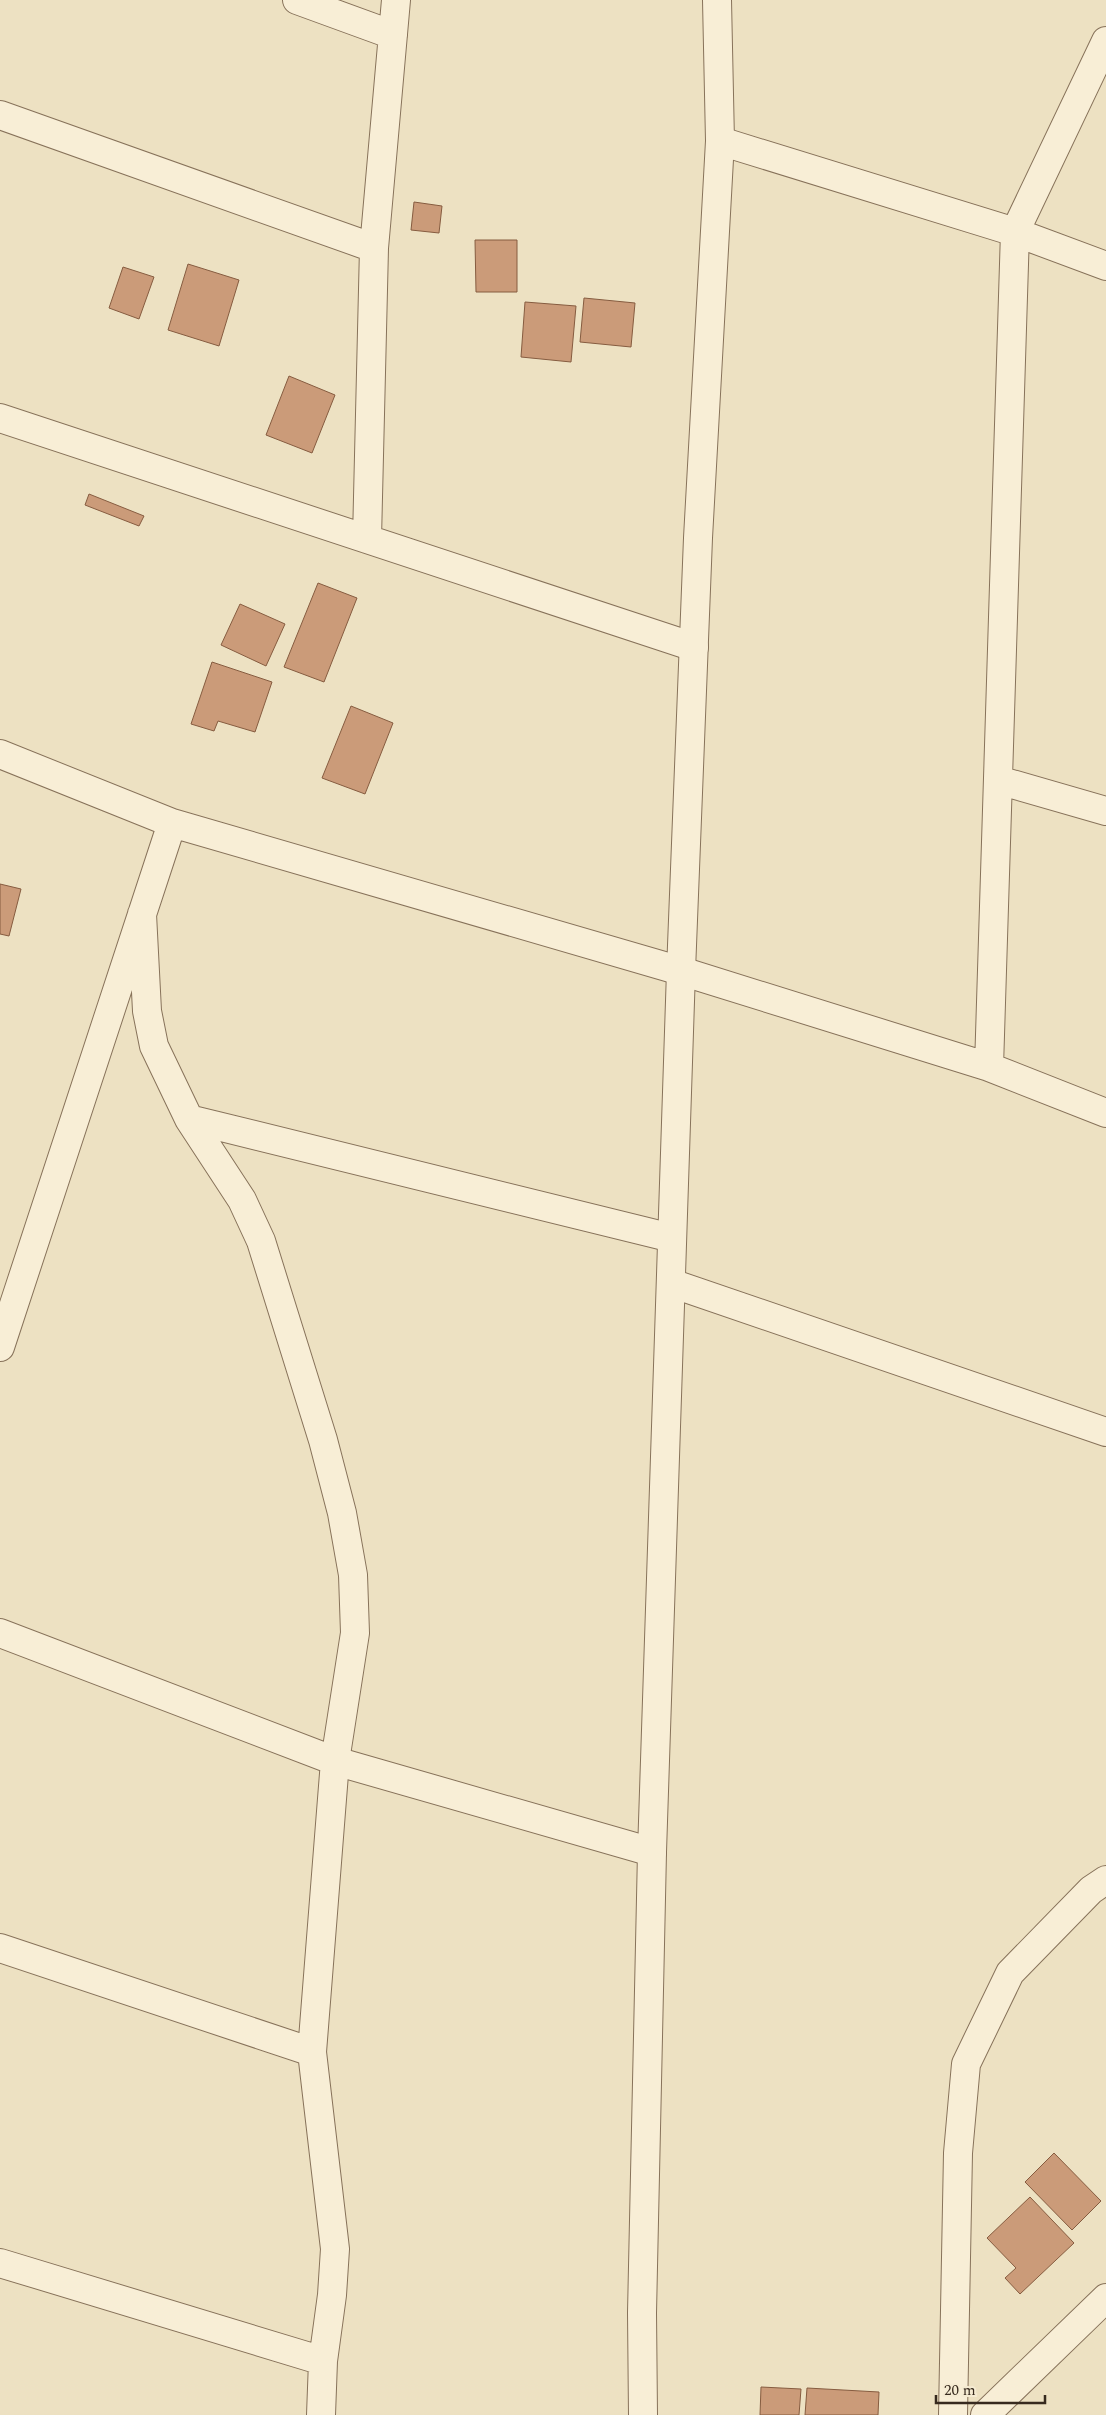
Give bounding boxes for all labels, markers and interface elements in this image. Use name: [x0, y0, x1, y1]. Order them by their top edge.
scale bar: [936, 2372, 1045, 2404]
text: 20 m: [944, 2379, 976, 2402]

